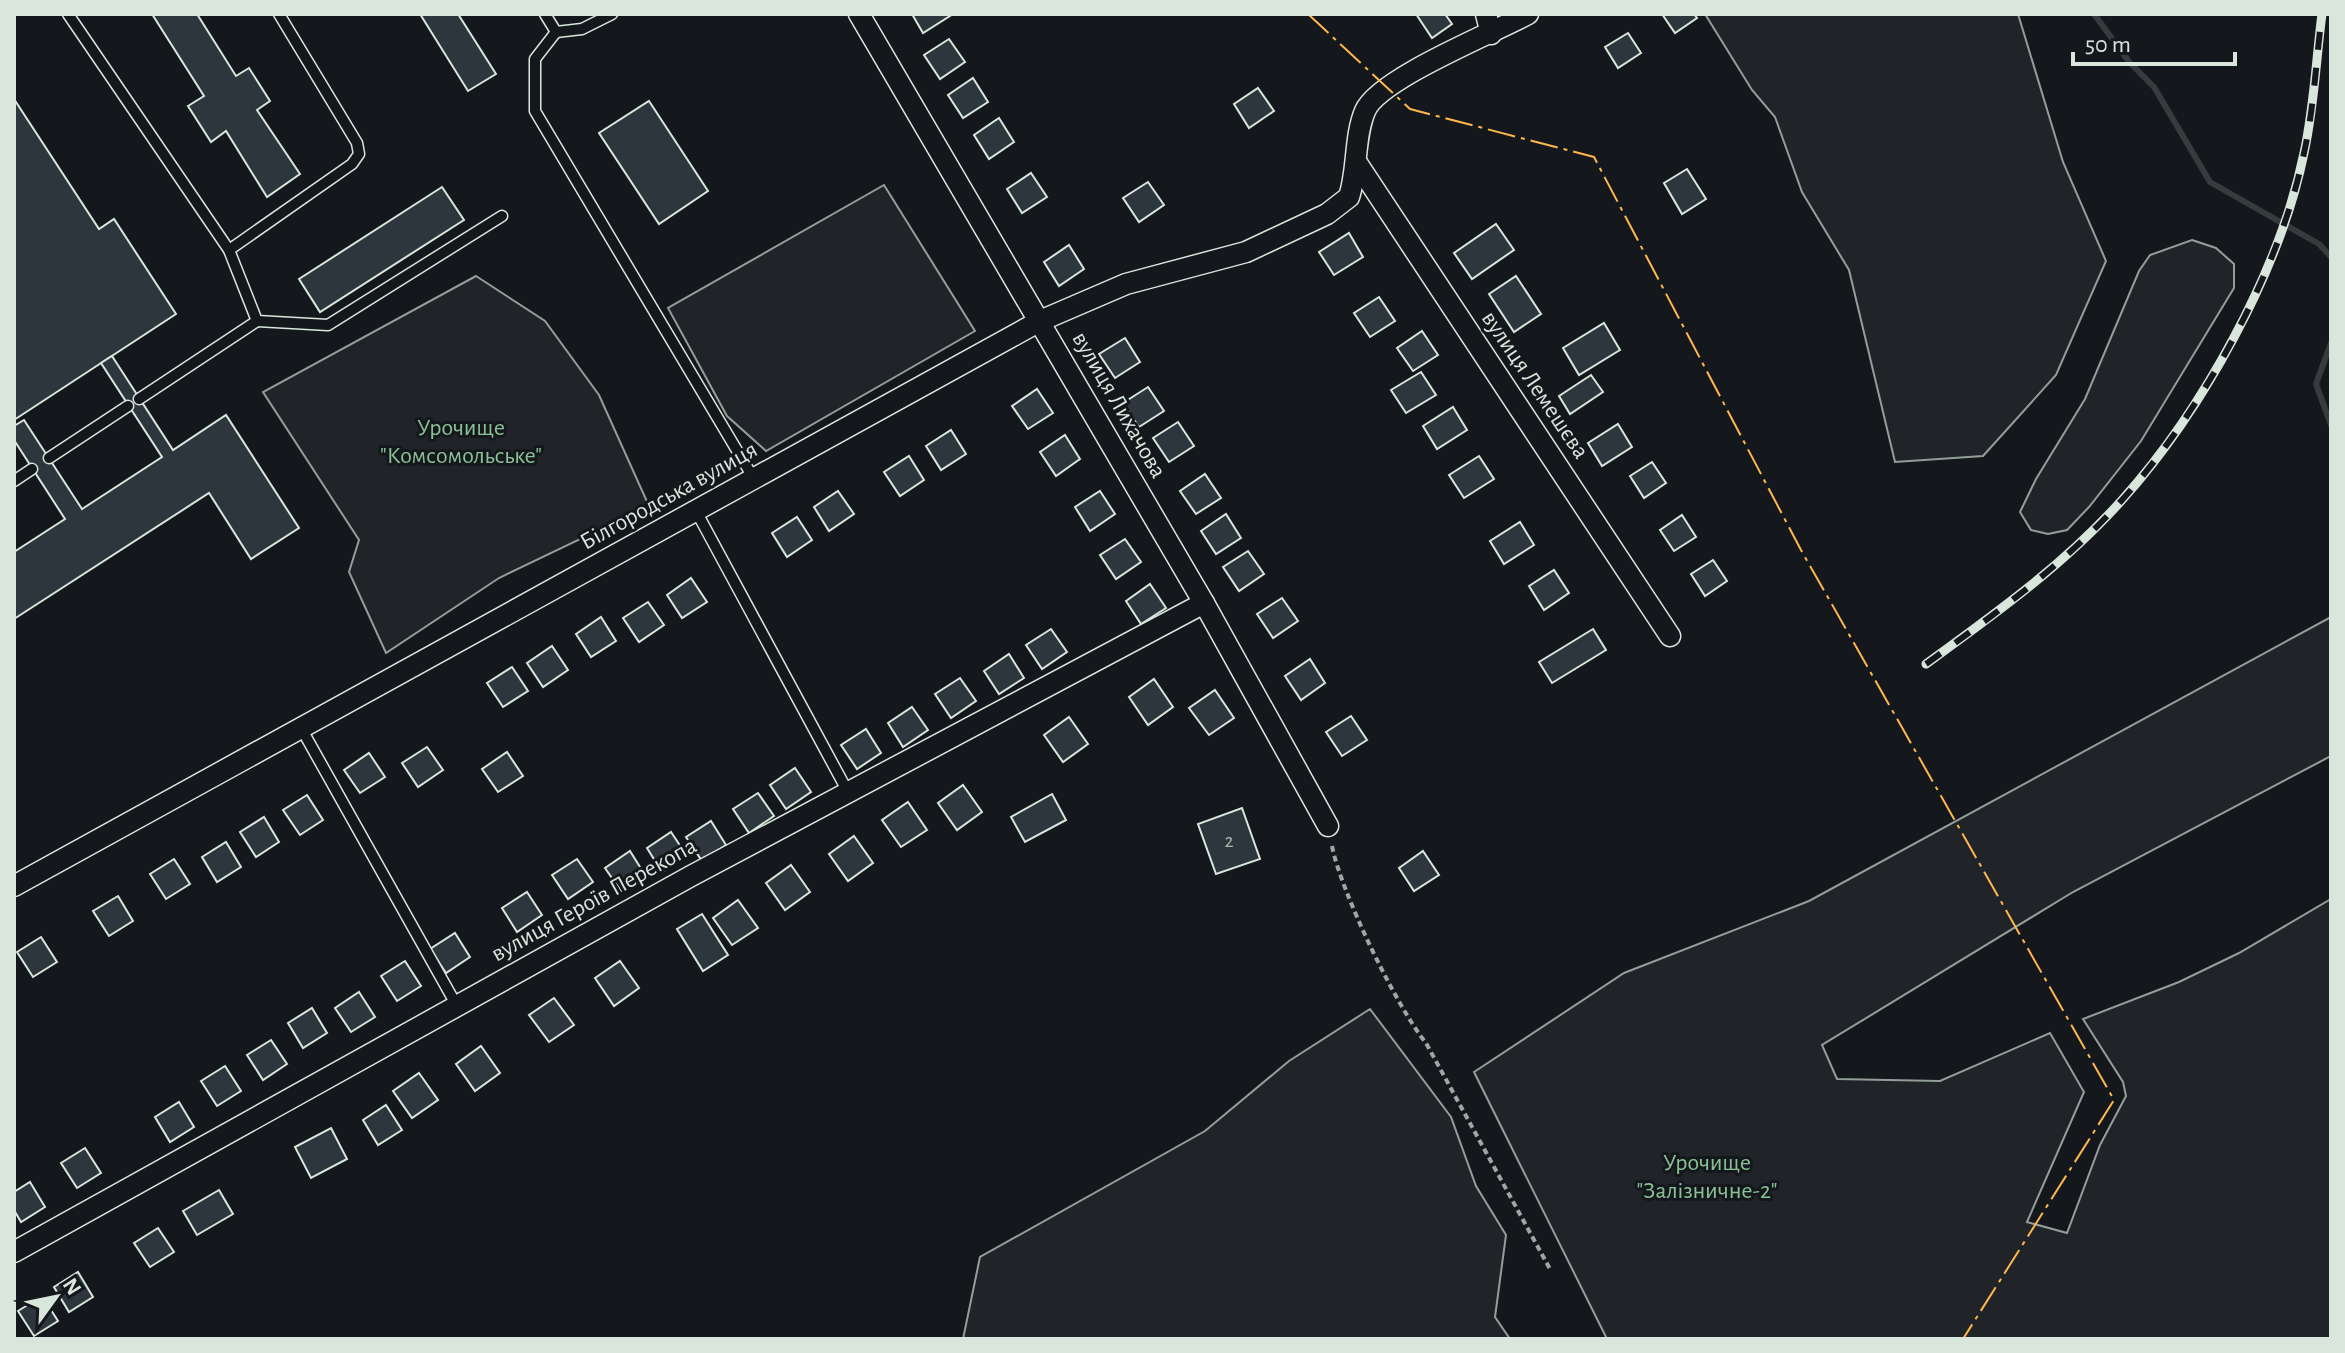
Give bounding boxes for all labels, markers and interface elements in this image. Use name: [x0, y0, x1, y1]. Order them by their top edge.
scale bar: [2073, 16, 2235, 66]
text: 50 m: [2085, 33, 2131, 57]
street label: вулиця Лемешєва: [1477, 307, 1593, 463]
street label: вулиця Лихачова: [1067, 328, 1171, 482]
park label: Урочище "Комсомольське": [380, 416, 542, 468]
street label: Білгородська вулиця: [576, 437, 762, 555]
house number: 2: [1224, 831, 1234, 851]
street label: вулиця Героїв Перекопа: [487, 834, 701, 966]
park label: Урочище "Залізничне-2": [1636, 1151, 1778, 1203]
north arrow: [16, 1257, 96, 1337]
text: N: [59, 1274, 85, 1299]

